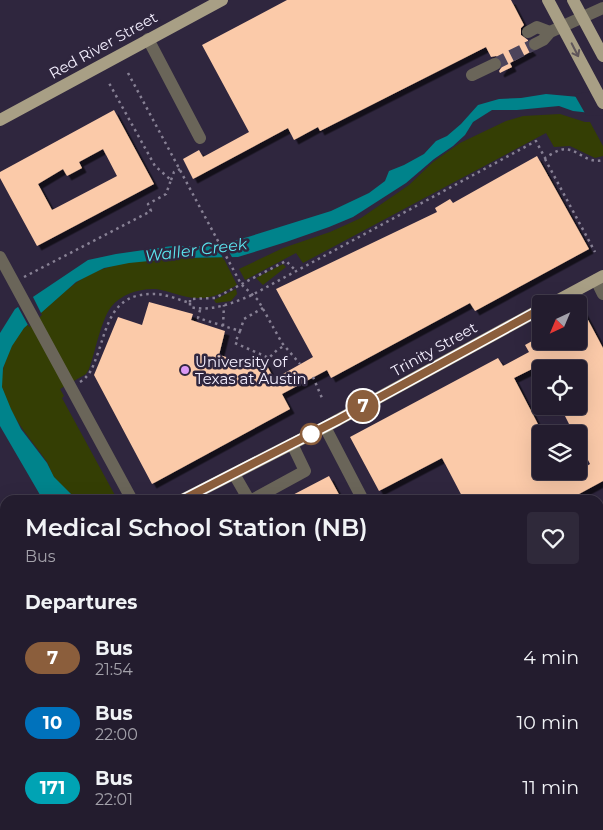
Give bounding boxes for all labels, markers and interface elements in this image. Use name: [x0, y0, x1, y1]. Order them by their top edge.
street label: Red River Street: [45, 7, 161, 83]
one-way arrow: [571, 42, 580, 57]
water label: Waller Creek: [144, 234, 250, 266]
north arrow: [532, 295, 588, 350]
map controls: [532, 295, 587, 480]
street label: Trinity Street: [388, 318, 480, 380]
place label: University of Texas at Austin: [195, 352, 307, 388]
button: locate: [532, 360, 587, 415]
marker: University of Texas at Austin: [179, 364, 191, 376]
line badge: 7: [347, 390, 379, 422]
text: 7: [357, 395, 369, 417]
unlabelled marker: [300, 423, 322, 445]
button: layers: [532, 425, 587, 480]
button: heart: [527, 512, 579, 564]
text: Medical School Station (NB): [25, 513, 368, 542]
text: Bus: [25, 547, 56, 566]
text: Departures: [25, 591, 137, 614]
text: Bus: [95, 637, 133, 660]
text: 4 min: [523, 646, 579, 669]
text: 7: [47, 647, 58, 669]
text: 21:54: [95, 660, 133, 679]
text: Bus: [95, 702, 133, 725]
text: 10 min: [516, 711, 579, 734]
text: 10: [43, 712, 62, 734]
text: 22:00: [95, 725, 138, 744]
text: Bus: [95, 767, 133, 790]
text: 11 min: [522, 776, 579, 799]
text: 171: [40, 777, 65, 799]
text: 22:01: [95, 790, 133, 809]

